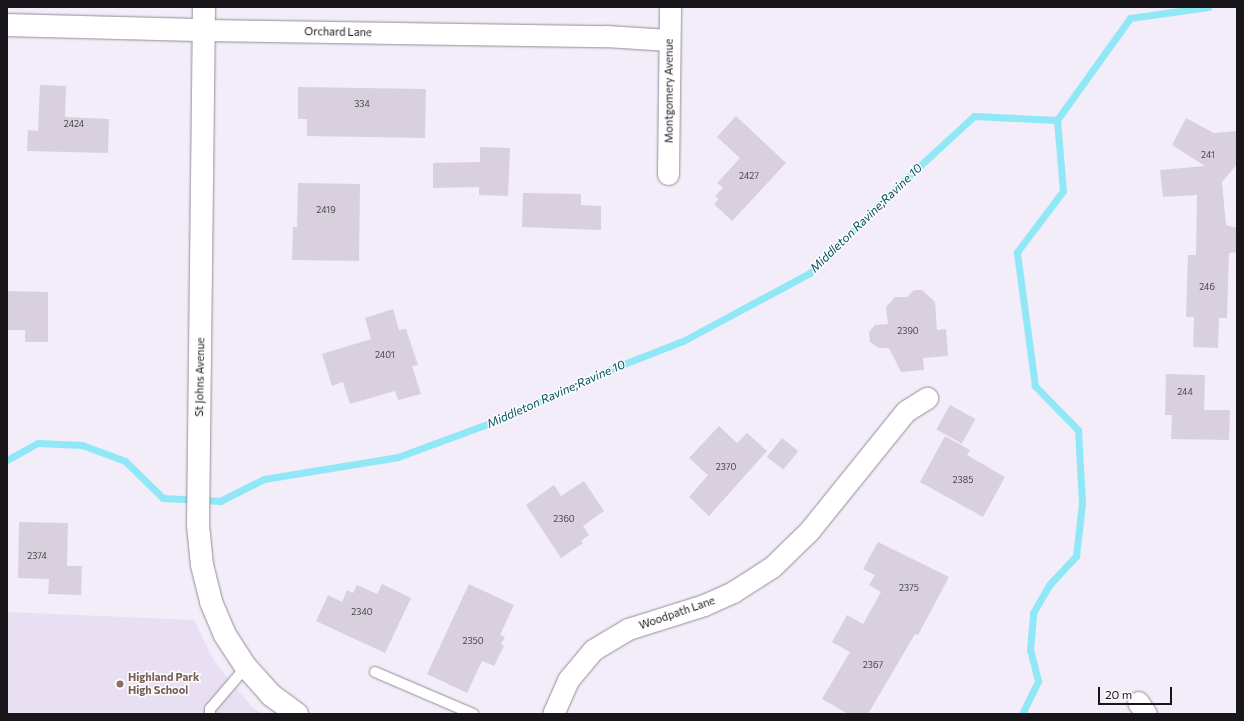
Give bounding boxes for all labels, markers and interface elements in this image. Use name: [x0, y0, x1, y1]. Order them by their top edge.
street label: Orchard Lane: [304, 25, 372, 39]
street label: Montgomery Avenue: [662, 39, 676, 143]
house number: 334: [354, 99, 370, 109]
house number: 2424: [64, 119, 84, 129]
house number: 241: [1201, 150, 1215, 160]
water label: Middleton Ravine;Ravine 10: [807, 161, 925, 275]
house number: 2427: [739, 171, 759, 181]
house number: 2419: [316, 205, 336, 215]
house number: 246: [1199, 282, 1215, 292]
house number: 2390: [897, 326, 919, 336]
street label: St Johns Avenue: [193, 337, 207, 417]
house number: 2401: [375, 350, 395, 360]
water label: Middleton Ravine;Ravine 10: [485, 357, 627, 431]
house number: 244: [1177, 387, 1193, 397]
house number: 2370: [716, 462, 736, 472]
house number: 2385: [953, 475, 973, 485]
house number: 2360: [553, 514, 575, 524]
house number: 2374: [27, 551, 47, 561]
house number: 2375: [899, 583, 919, 593]
street label: Woodpath Lane: [637, 594, 717, 632]
house number: 2340: [351, 607, 373, 617]
house number: 2350: [462, 636, 484, 646]
house number: 2367: [863, 660, 883, 670]
place label: Highland Park High School: [128, 671, 199, 697]
marker: Highland Park High School: [115, 679, 125, 689]
scale bar: [1100, 679, 1174, 705]
text: 20 m: [1105, 687, 1132, 701]

